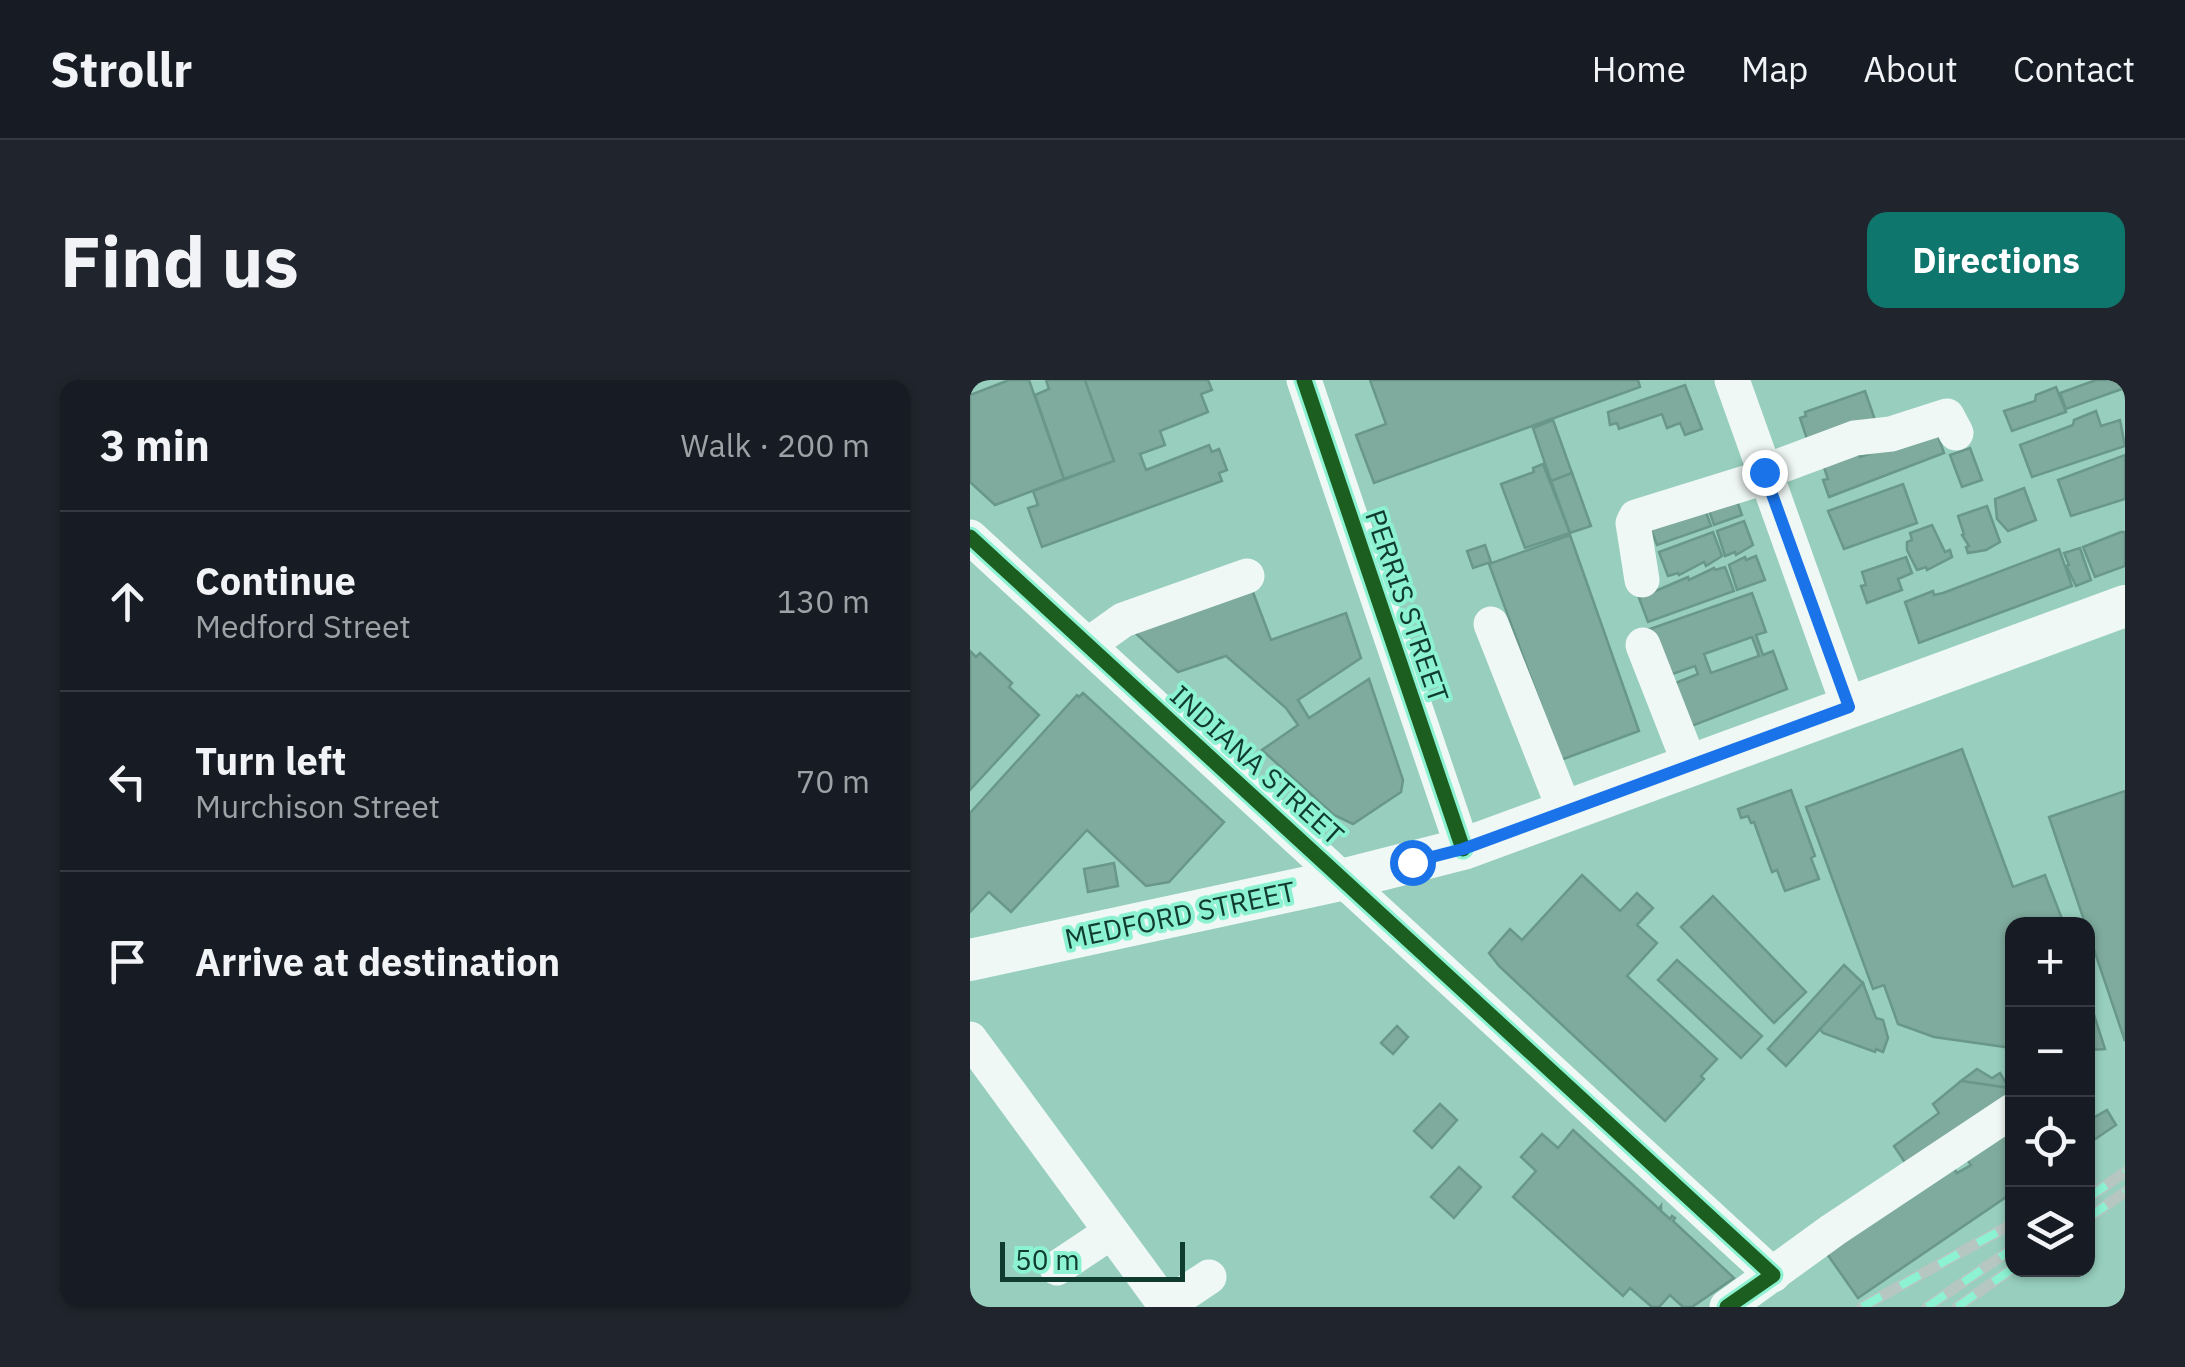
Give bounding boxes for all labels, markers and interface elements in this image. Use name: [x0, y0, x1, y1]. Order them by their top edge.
text: Strollr: [50, 38, 192, 100]
text: Home: [1592, 46, 1686, 92]
text: Map: [1741, 46, 1808, 92]
text: About: [1863, 46, 1958, 92]
text: Contact: [2013, 46, 2135, 92]
button: Directions: [1867, 212, 2125, 308]
text: Find us: [60, 215, 299, 306]
text: 3 min: [100, 418, 210, 473]
text: Walk · 200 m: [681, 424, 870, 466]
route end: [1742, 450, 1788, 496]
street label: PERRIS STREET: [1357, 504, 1458, 707]
text: Continue: [195, 556, 356, 605]
icon: ahead: [100, 574, 155, 629]
text: 130 m: [777, 580, 870, 622]
text: Medford Street: [195, 605, 411, 647]
street label: INDIANA STREET: [1163, 677, 1352, 853]
text: Turn left: [195, 736, 346, 785]
icon: left: [100, 754, 155, 809]
text: 70 m: [796, 760, 870, 802]
text: Murchison Street: [195, 785, 440, 827]
route start: [1390, 840, 1436, 886]
street label: MEDFORD STREET: [1061, 872, 1299, 957]
map controls: [2005, 917, 2095, 1277]
button: +: [2005, 917, 2095, 1007]
icon: arrive: [100, 934, 155, 989]
text: Arrive at destination: [195, 937, 560, 986]
button: −: [2005, 1007, 2095, 1097]
button: locate: [2005, 1097, 2095, 1187]
button: layers: [2005, 1187, 2095, 1277]
scale bar: [1000, 1237, 1185, 1281]
text: 50 m: [1015, 1241, 1080, 1278]

